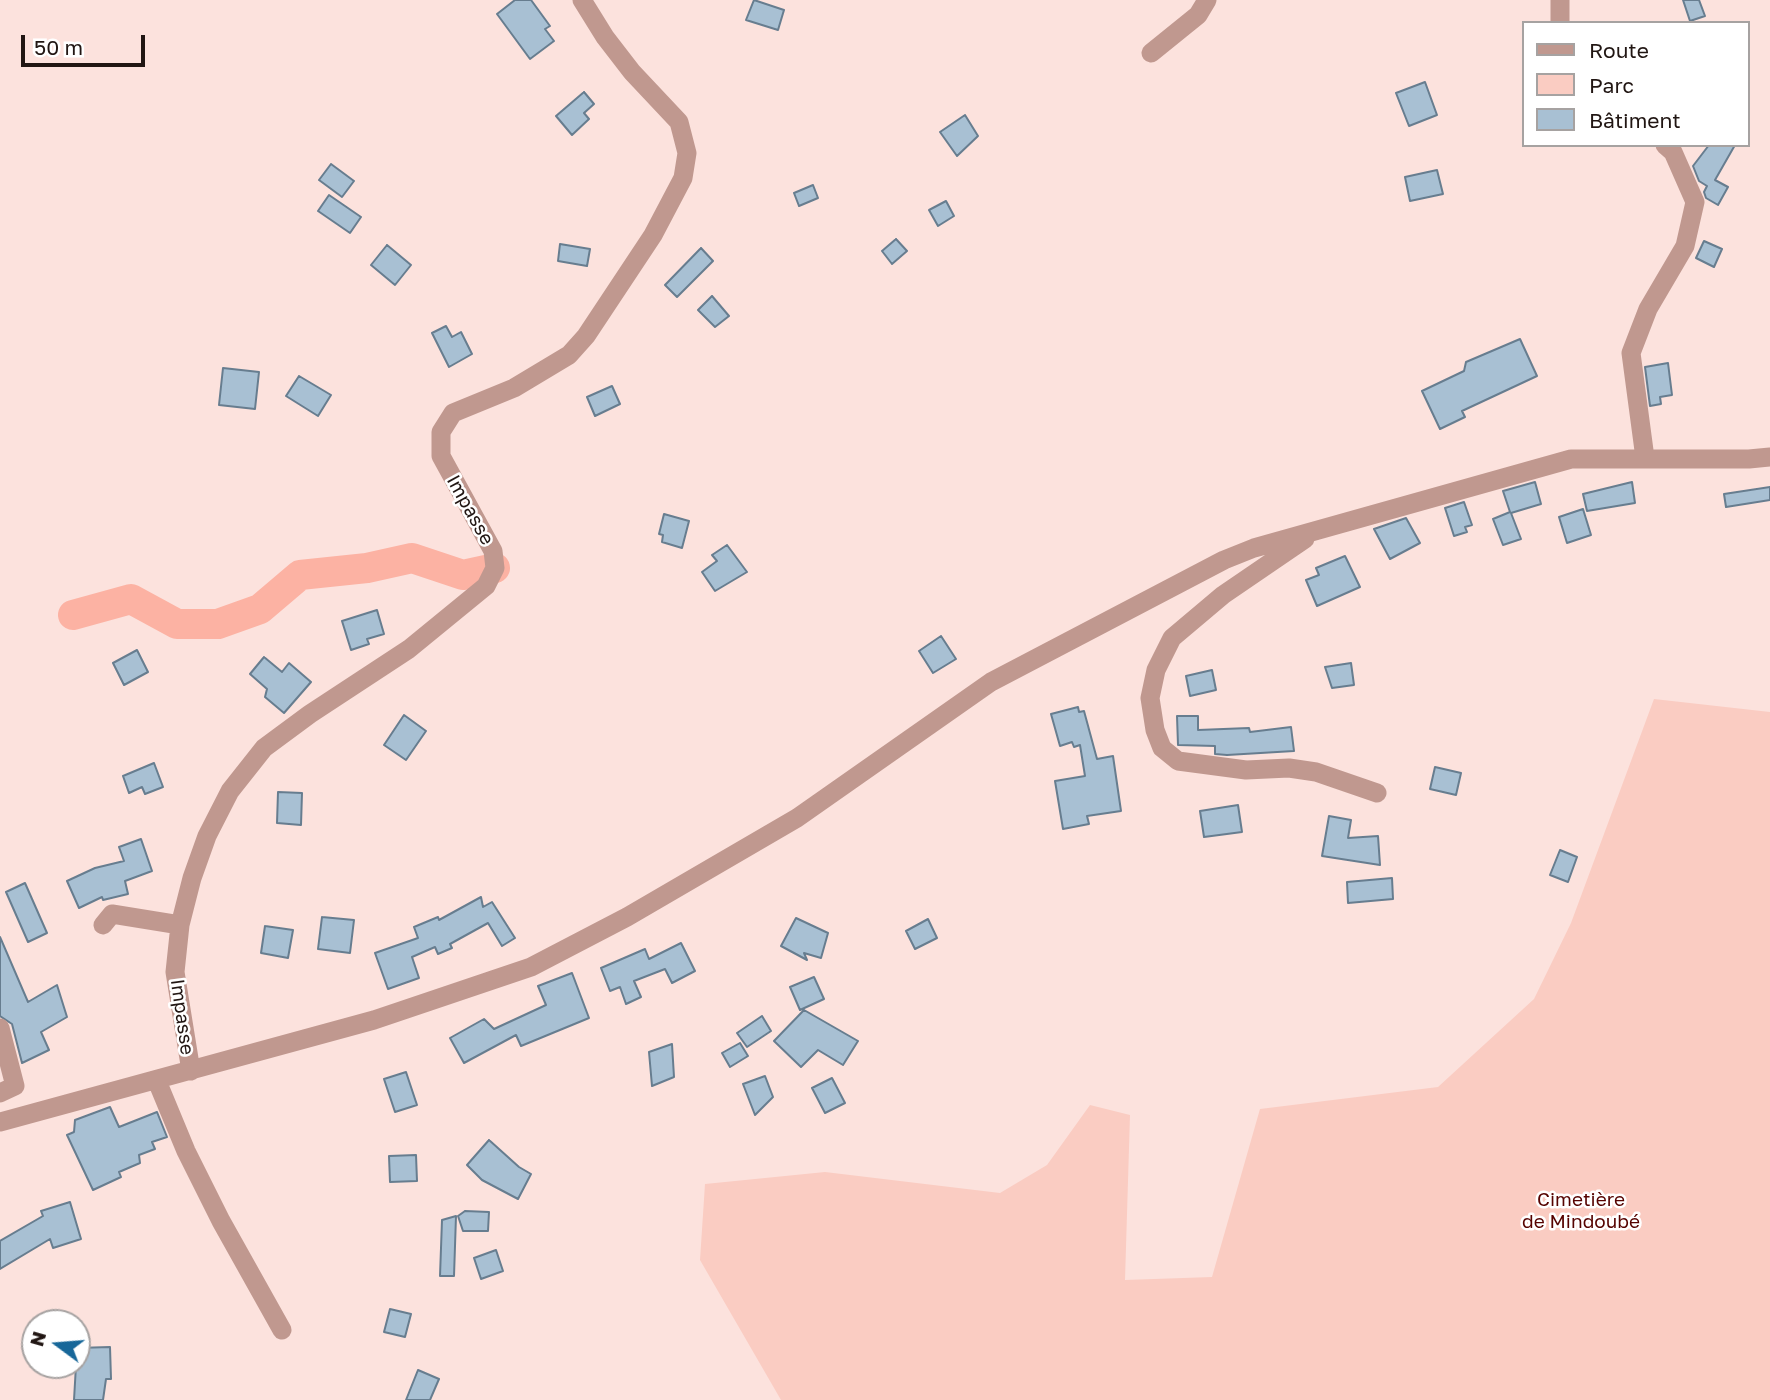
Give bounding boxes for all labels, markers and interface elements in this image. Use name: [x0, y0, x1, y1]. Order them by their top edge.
scale bar: [24, 21, 149, 65]
legend: [1522, 21, 1749, 147]
text: 50 m: [34, 34, 83, 60]
text: Route: [1589, 37, 1649, 63]
text: Parc: [1589, 72, 1634, 98]
text: Bâtiment: [1589, 107, 1681, 133]
street label: Impasse: [442, 471, 498, 549]
street label: Impasse: [165, 978, 199, 1056]
park label: Cimetière de Mindoubé: [1522, 1189, 1640, 1233]
north arrow: [21, 1309, 91, 1379]
text: N: [24, 1329, 50, 1349]

